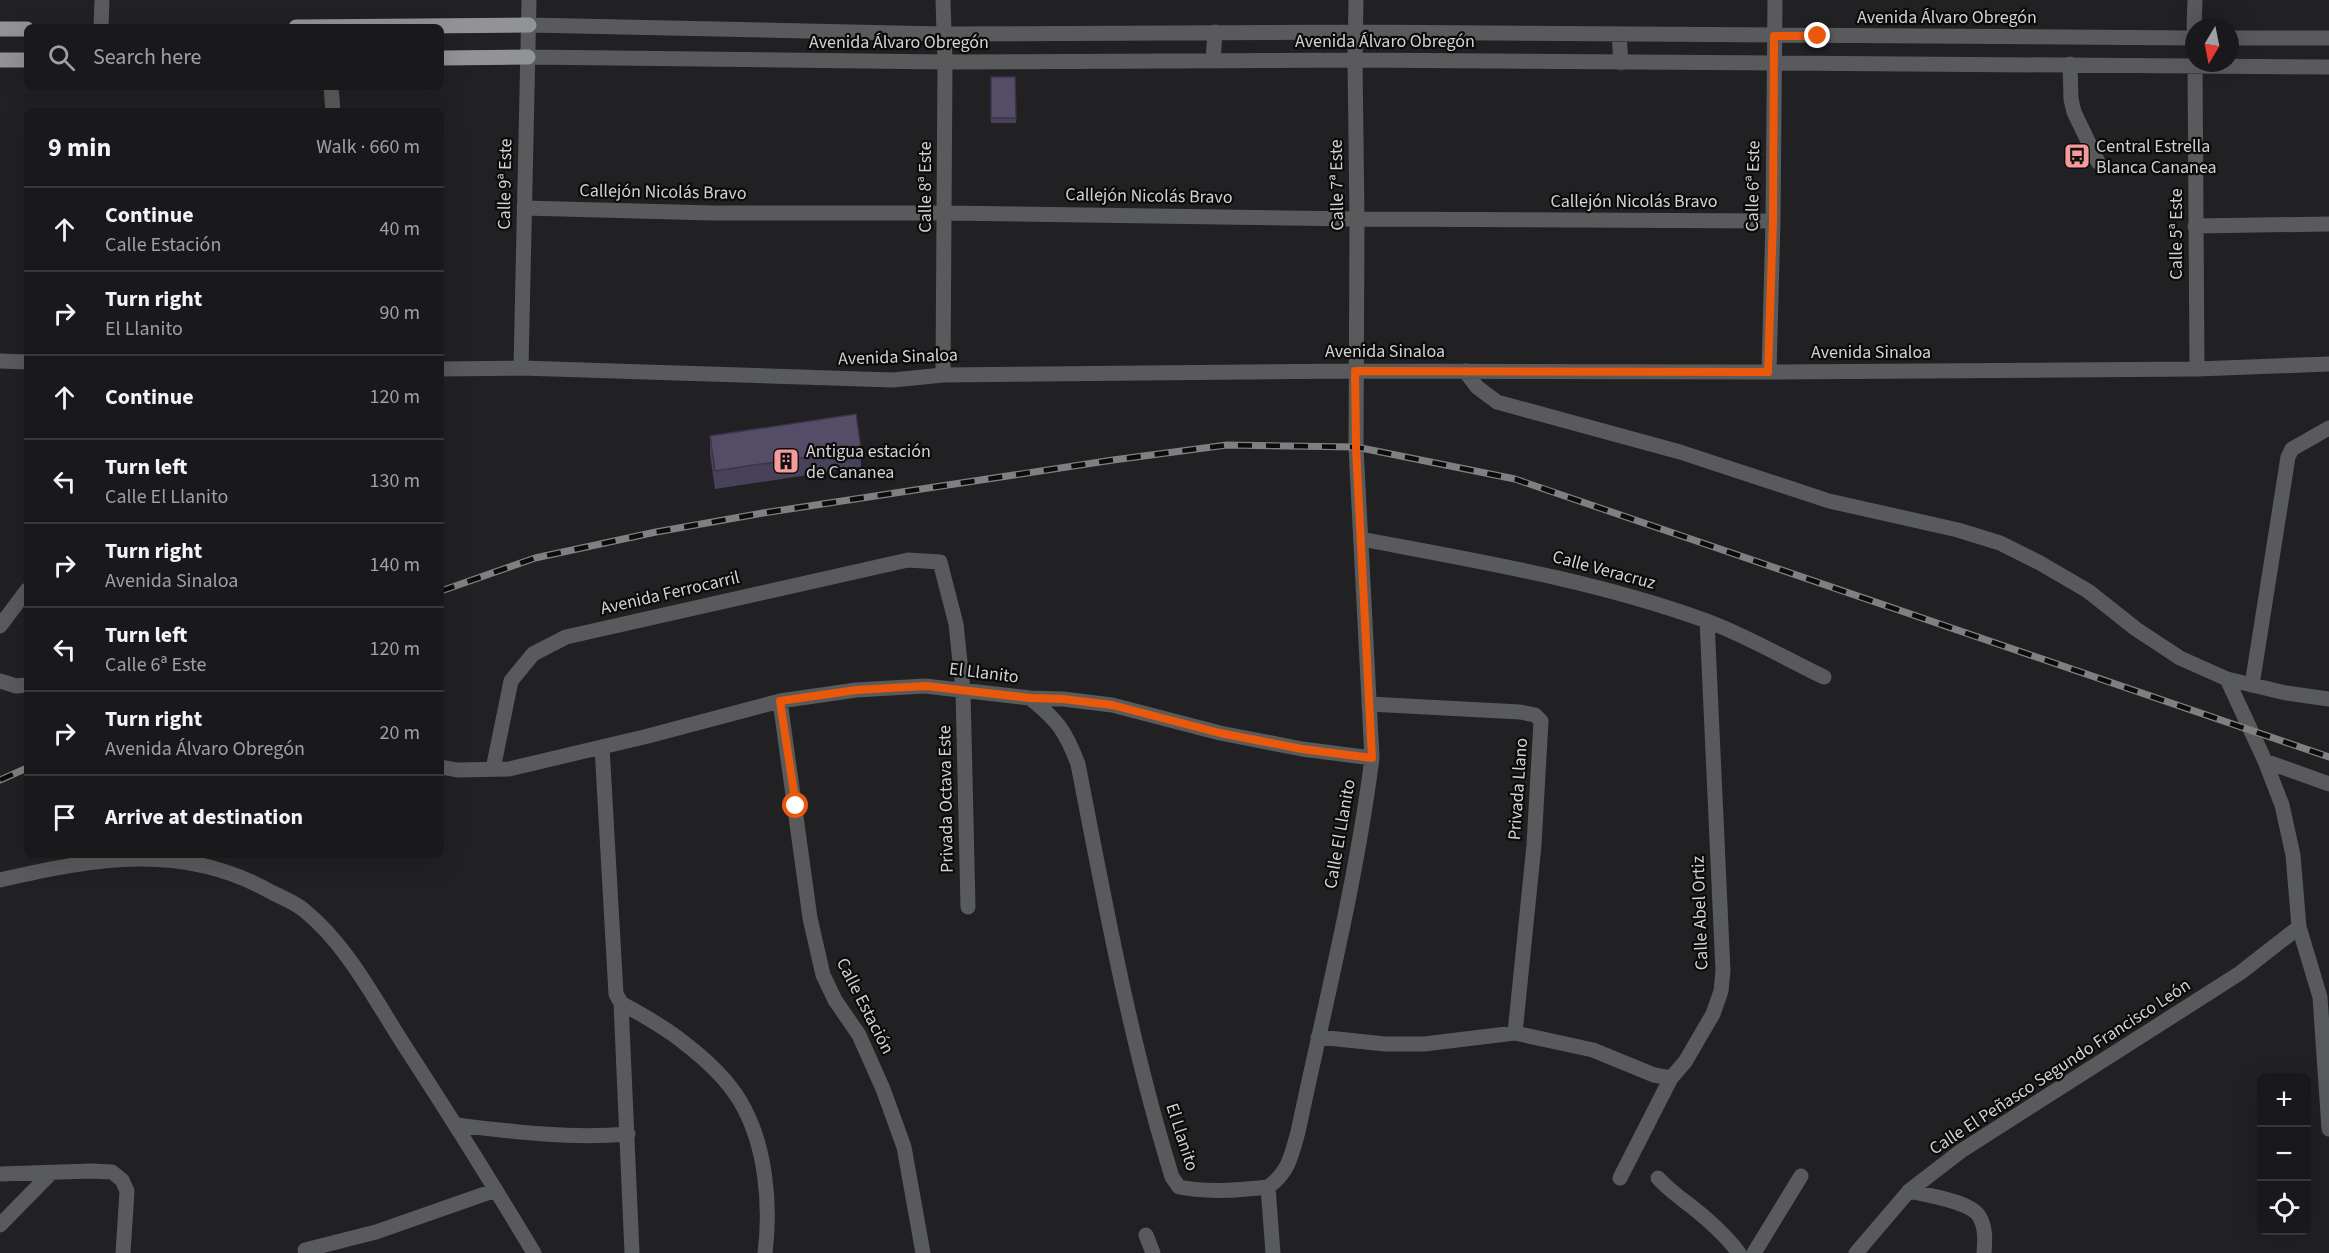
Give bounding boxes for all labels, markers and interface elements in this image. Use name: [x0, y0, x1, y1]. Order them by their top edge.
street label: Avenida Álvaro Obregón: [1857, 5, 2037, 30]
north arrow: [2185, 18, 2239, 72]
route end: [1804, 22, 1830, 48]
search box: [24, 24, 444, 90]
street label: Avenida Álvaro Obregón: [1295, 29, 1475, 54]
street label: Avenida Álvaro Obregón: [809, 30, 989, 55]
icon: search: [45, 41, 78, 74]
text: Search here: [93, 41, 201, 73]
text: 9 min: [48, 129, 111, 166]
text: Walk · 660 m: [316, 133, 420, 161]
place label: Central Estrella Blanca Cananea: [2096, 134, 2217, 180]
street label: Calle 9ª Este: [492, 138, 518, 230]
street label: Calle 7ª Este: [1324, 139, 1350, 231]
street label: Calle 6ª Este: [1740, 140, 1766, 232]
street label: Calle 8ª Este: [913, 141, 938, 233]
bus stop icon: Central Estrella Blanca Cananea: [2062, 141, 2092, 171]
street label: Callejón Nicolás Bravo: [579, 178, 747, 206]
street label: Callejón Nicolás Bravo: [1065, 182, 1233, 210]
street label: Calle 5ª Este: [2164, 188, 2189, 280]
street label: Callejón Nicolás Bravo: [1550, 189, 1718, 214]
text: Continue: [105, 199, 194, 231]
icon: ahead: [48, 213, 81, 246]
text: 40 m: [380, 215, 420, 243]
text: Calle Estación: [105, 231, 221, 259]
text: Turn right: [105, 283, 202, 315]
icon: right: [48, 297, 81, 330]
text: 90 m: [380, 299, 420, 327]
text: El Llanito: [105, 315, 183, 343]
street label: Avenida Sinaloa: [1325, 339, 1445, 364]
street label: Avenida Sinaloa: [1811, 340, 1931, 365]
street label: Avenida Sinaloa: [838, 342, 958, 372]
icon: ahead: [48, 381, 81, 414]
text: Continue: [105, 381, 194, 413]
text: 120 m: [370, 383, 420, 411]
place label: Antigua estación de Cananea: [806, 439, 931, 485]
building icon: Antigua estación de Cananea: [771, 446, 801, 476]
text: Turn left: [105, 451, 187, 483]
icon: left: [48, 465, 81, 498]
text: 130 m: [370, 467, 420, 495]
text: Calle El Llanito: [105, 483, 228, 511]
text: Turn right: [105, 535, 202, 567]
street label: Calle Veracruz: [1550, 544, 1659, 596]
icon: right: [48, 549, 81, 582]
text: 140 m: [370, 551, 420, 579]
street label: Avenida Ferrocarril: [598, 565, 742, 621]
text: Avenida Sinaloa: [105, 567, 238, 595]
text: Turn left: [105, 619, 187, 651]
icon: left: [48, 633, 81, 666]
text: 120 m: [370, 635, 420, 663]
text: Calle 6ª Este: [105, 651, 206, 679]
street label: El Llanito: [948, 656, 1020, 690]
text: Turn right: [105, 703, 202, 735]
icon: right: [48, 717, 81, 750]
text: 20 m: [380, 719, 420, 747]
street label: Privada Octava Este: [932, 725, 960, 873]
text: Avenida Álvaro Obregón: [105, 735, 305, 763]
street label: Privada Llano: [1502, 737, 1534, 841]
street label: Calle El Llanito: [1318, 777, 1362, 891]
route start: [782, 792, 808, 818]
icon: arrive: [48, 801, 81, 834]
text: Arrive at destination: [105, 801, 303, 833]
street label: Calle Abel Ortiz: [1686, 855, 1714, 971]
street label: Calle Estación: [830, 954, 900, 1058]
street label: Calle El Peñasco Segundo Francisco León: [1924, 973, 2196, 1161]
map controls: [2257, 1073, 2311, 1235]
button: +: [2257, 1073, 2311, 1127]
street label: El Llanito: [1159, 1100, 1205, 1174]
button: −: [2257, 1127, 2311, 1181]
button: locate: [2257, 1181, 2311, 1235]

